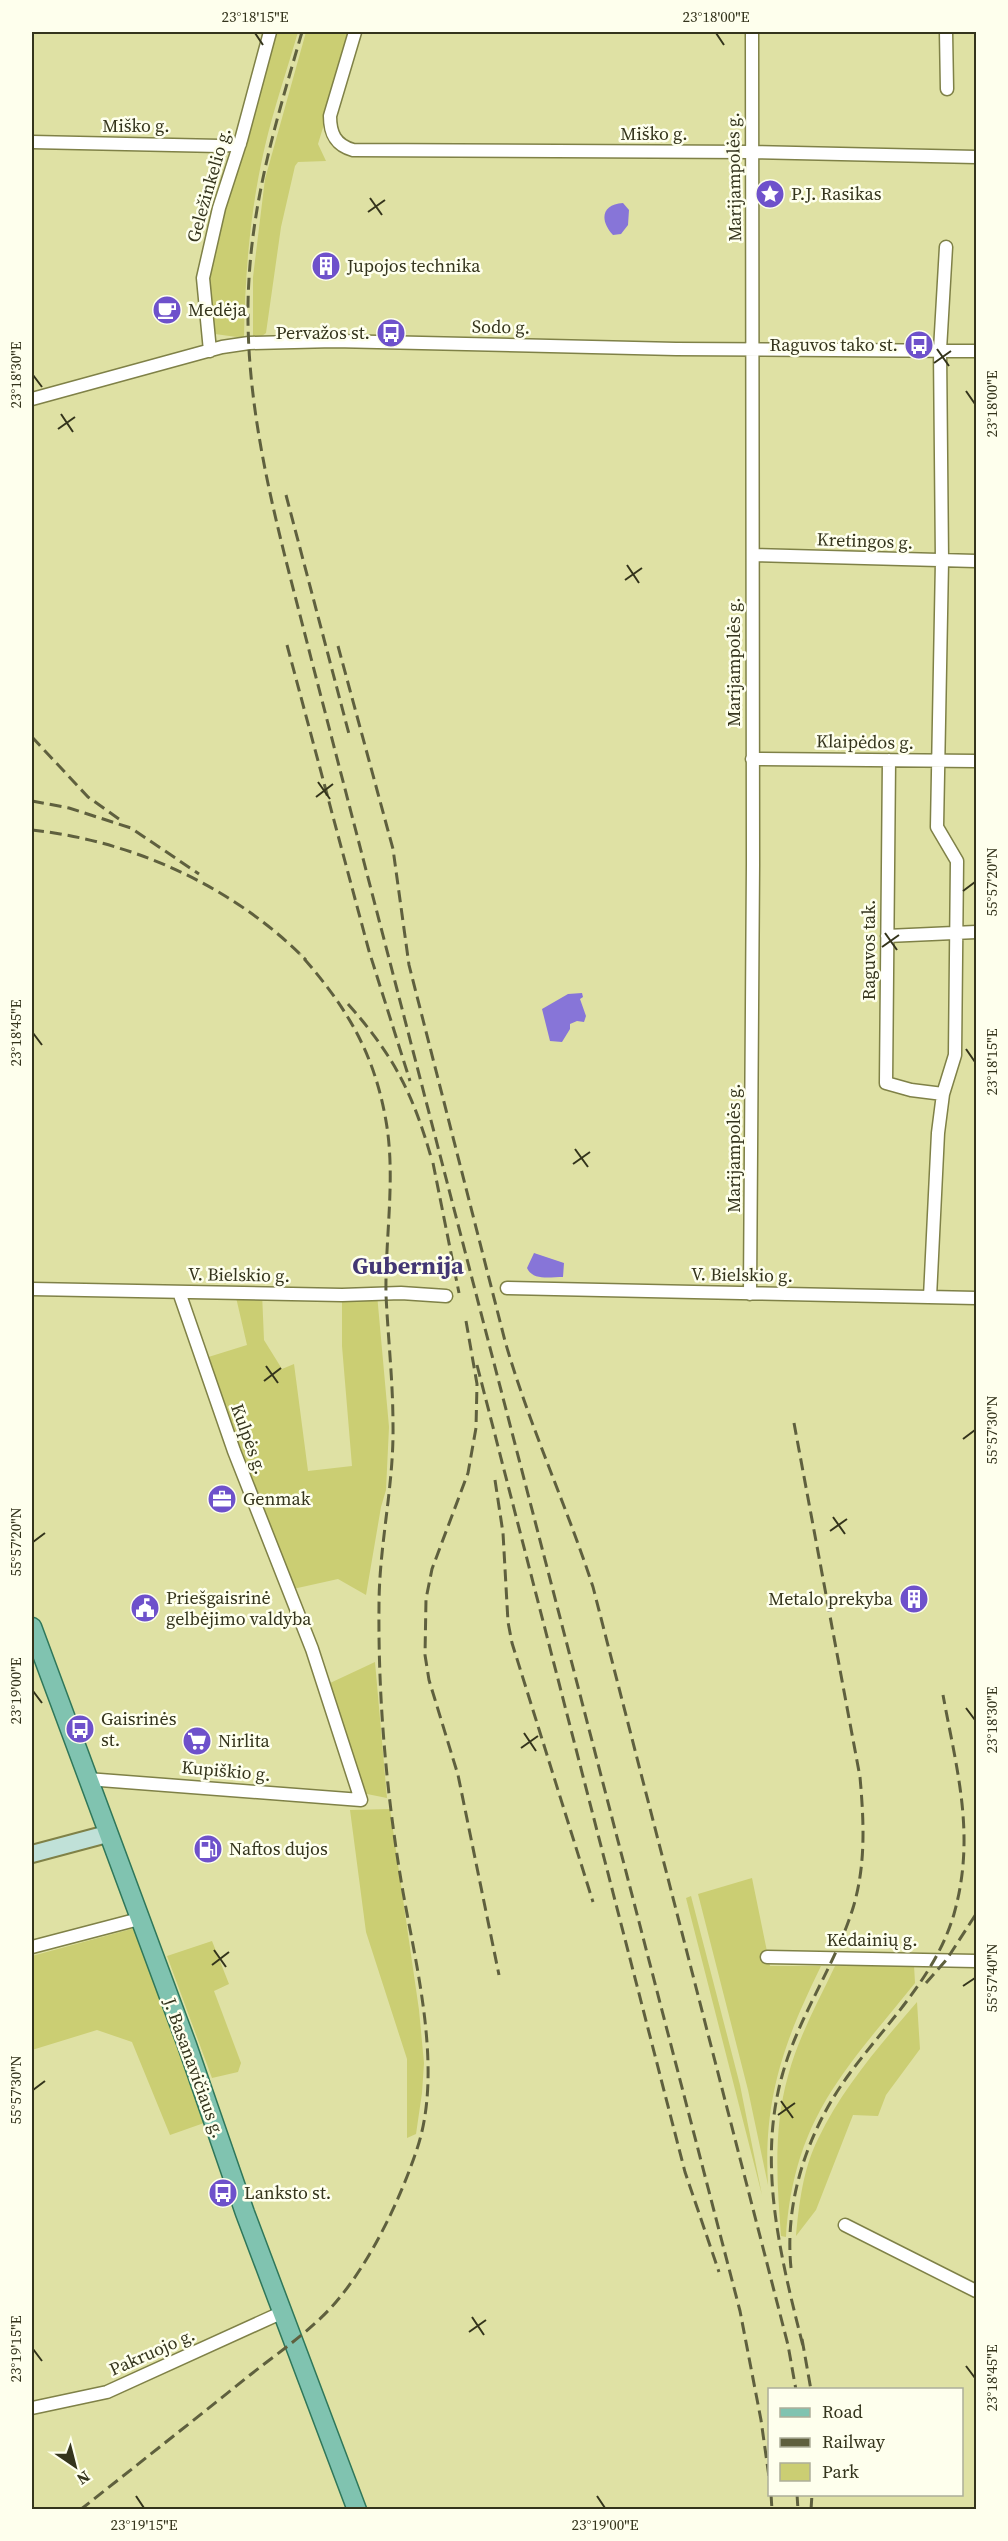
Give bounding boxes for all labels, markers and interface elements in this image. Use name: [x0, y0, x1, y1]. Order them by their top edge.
text: 23°18'15"E: [221, 6, 289, 27]
text: 23°18'00"E: [682, 6, 750, 27]
street label: Marijampolės g.: [720, 112, 747, 242]
street label: Miško g.: [102, 113, 170, 138]
street label: Miško g.: [620, 121, 688, 146]
street label: Geležinkelio g.: [180, 125, 237, 245]
place icon: P.J. Rasikas: [754, 178, 786, 210]
place label: P.J. Rasikas: [791, 181, 882, 206]
building icon: Jupojos technika: [310, 250, 342, 282]
place label: Jupojos technika: [346, 253, 481, 278]
cafe icon: Medėja: [151, 294, 183, 326]
place label: Medėja: [188, 297, 247, 322]
street label: Sodo g.: [472, 313, 530, 340]
bus stop icon: Pervažos st.: [375, 317, 407, 349]
place label: Pervažos st.: [276, 320, 370, 345]
bus stop icon: Raguvos tako st.: [903, 329, 935, 361]
place label: Raguvos tako st.: [770, 332, 898, 357]
text: 23°18'30"E: [5, 341, 26, 409]
text: 23°18'00"E: [981, 370, 1002, 438]
street label: Kretingos g.: [816, 526, 914, 555]
street label: Marijampolės g.: [721, 597, 746, 727]
street label: Klaipėdos g.: [816, 728, 914, 755]
text: 55°57'20"N: [981, 847, 1002, 917]
street label: Raguvos tak.: [856, 899, 881, 1001]
text: 23°18'45"E: [5, 999, 26, 1067]
text: 23°18'15"E: [981, 1028, 1002, 1096]
street label: Marijampolės g.: [721, 1083, 746, 1213]
district label: Gubernija: [352, 1249, 464, 1282]
street label: V. Bielskio g.: [188, 1261, 290, 1288]
street label: V. Bielskio g.: [691, 1261, 793, 1288]
text: 55°57'30"N: [981, 1395, 1002, 1465]
street label: Kulpės g.: [225, 1400, 274, 1478]
office icon: Genmak: [206, 1483, 238, 1515]
place label: Genmak: [243, 1486, 311, 1511]
text: 55°57'20"N: [5, 1507, 26, 1577]
building icon: Metalo prekyba: [898, 1583, 930, 1615]
place label: Priešgaisrinė gelbėjimo valdyba: [166, 1585, 312, 1631]
place label: Metalo prekyba: [768, 1586, 894, 1611]
public building icon: Priešgaisrinė gelbėjimo valdyba: [129, 1592, 161, 1624]
text: 23°19'00"E: [5, 1657, 26, 1725]
text: 23°18'30"E: [981, 1686, 1002, 1754]
place label: Gaisrinės st.: [101, 1706, 177, 1752]
bus stop icon: Gaisrinės st.: [64, 1713, 96, 1745]
supermarket icon: Nirlita: [181, 1725, 213, 1757]
place label: Nirlita: [218, 1728, 271, 1753]
street label: Kupiškio g.: [180, 1754, 272, 1787]
fuel station icon: Naftos dujos: [192, 1833, 224, 1865]
place label: Naftos dujos: [229, 1836, 328, 1861]
street label: Kėdainių g.: [826, 1927, 918, 1952]
text: 55°57'40"N: [981, 1943, 1002, 2013]
street label: J. Basanavičiaus g.: [157, 1993, 231, 2141]
text: 55°57'30"N: [5, 2055, 26, 2125]
bus stop icon: Lanksto st.: [207, 2177, 239, 2209]
place label: Lanksto st.: [244, 2180, 331, 2205]
text: 23°19'15"E: [5, 2315, 26, 2383]
street label: Pakruojo g.: [105, 2322, 199, 2382]
text: 23°18'45"E: [981, 2344, 1002, 2412]
legend: [768, 2388, 963, 2496]
text: Road: [822, 2399, 863, 2424]
text: Railway: [822, 2429, 886, 2454]
north arrow: [45, 2436, 105, 2496]
text: Park: [822, 2459, 859, 2484]
text: N: [72, 2466, 95, 2491]
text: 23°19'15"E: [110, 2514, 178, 2535]
text: 23°19'00"E: [571, 2514, 639, 2535]

